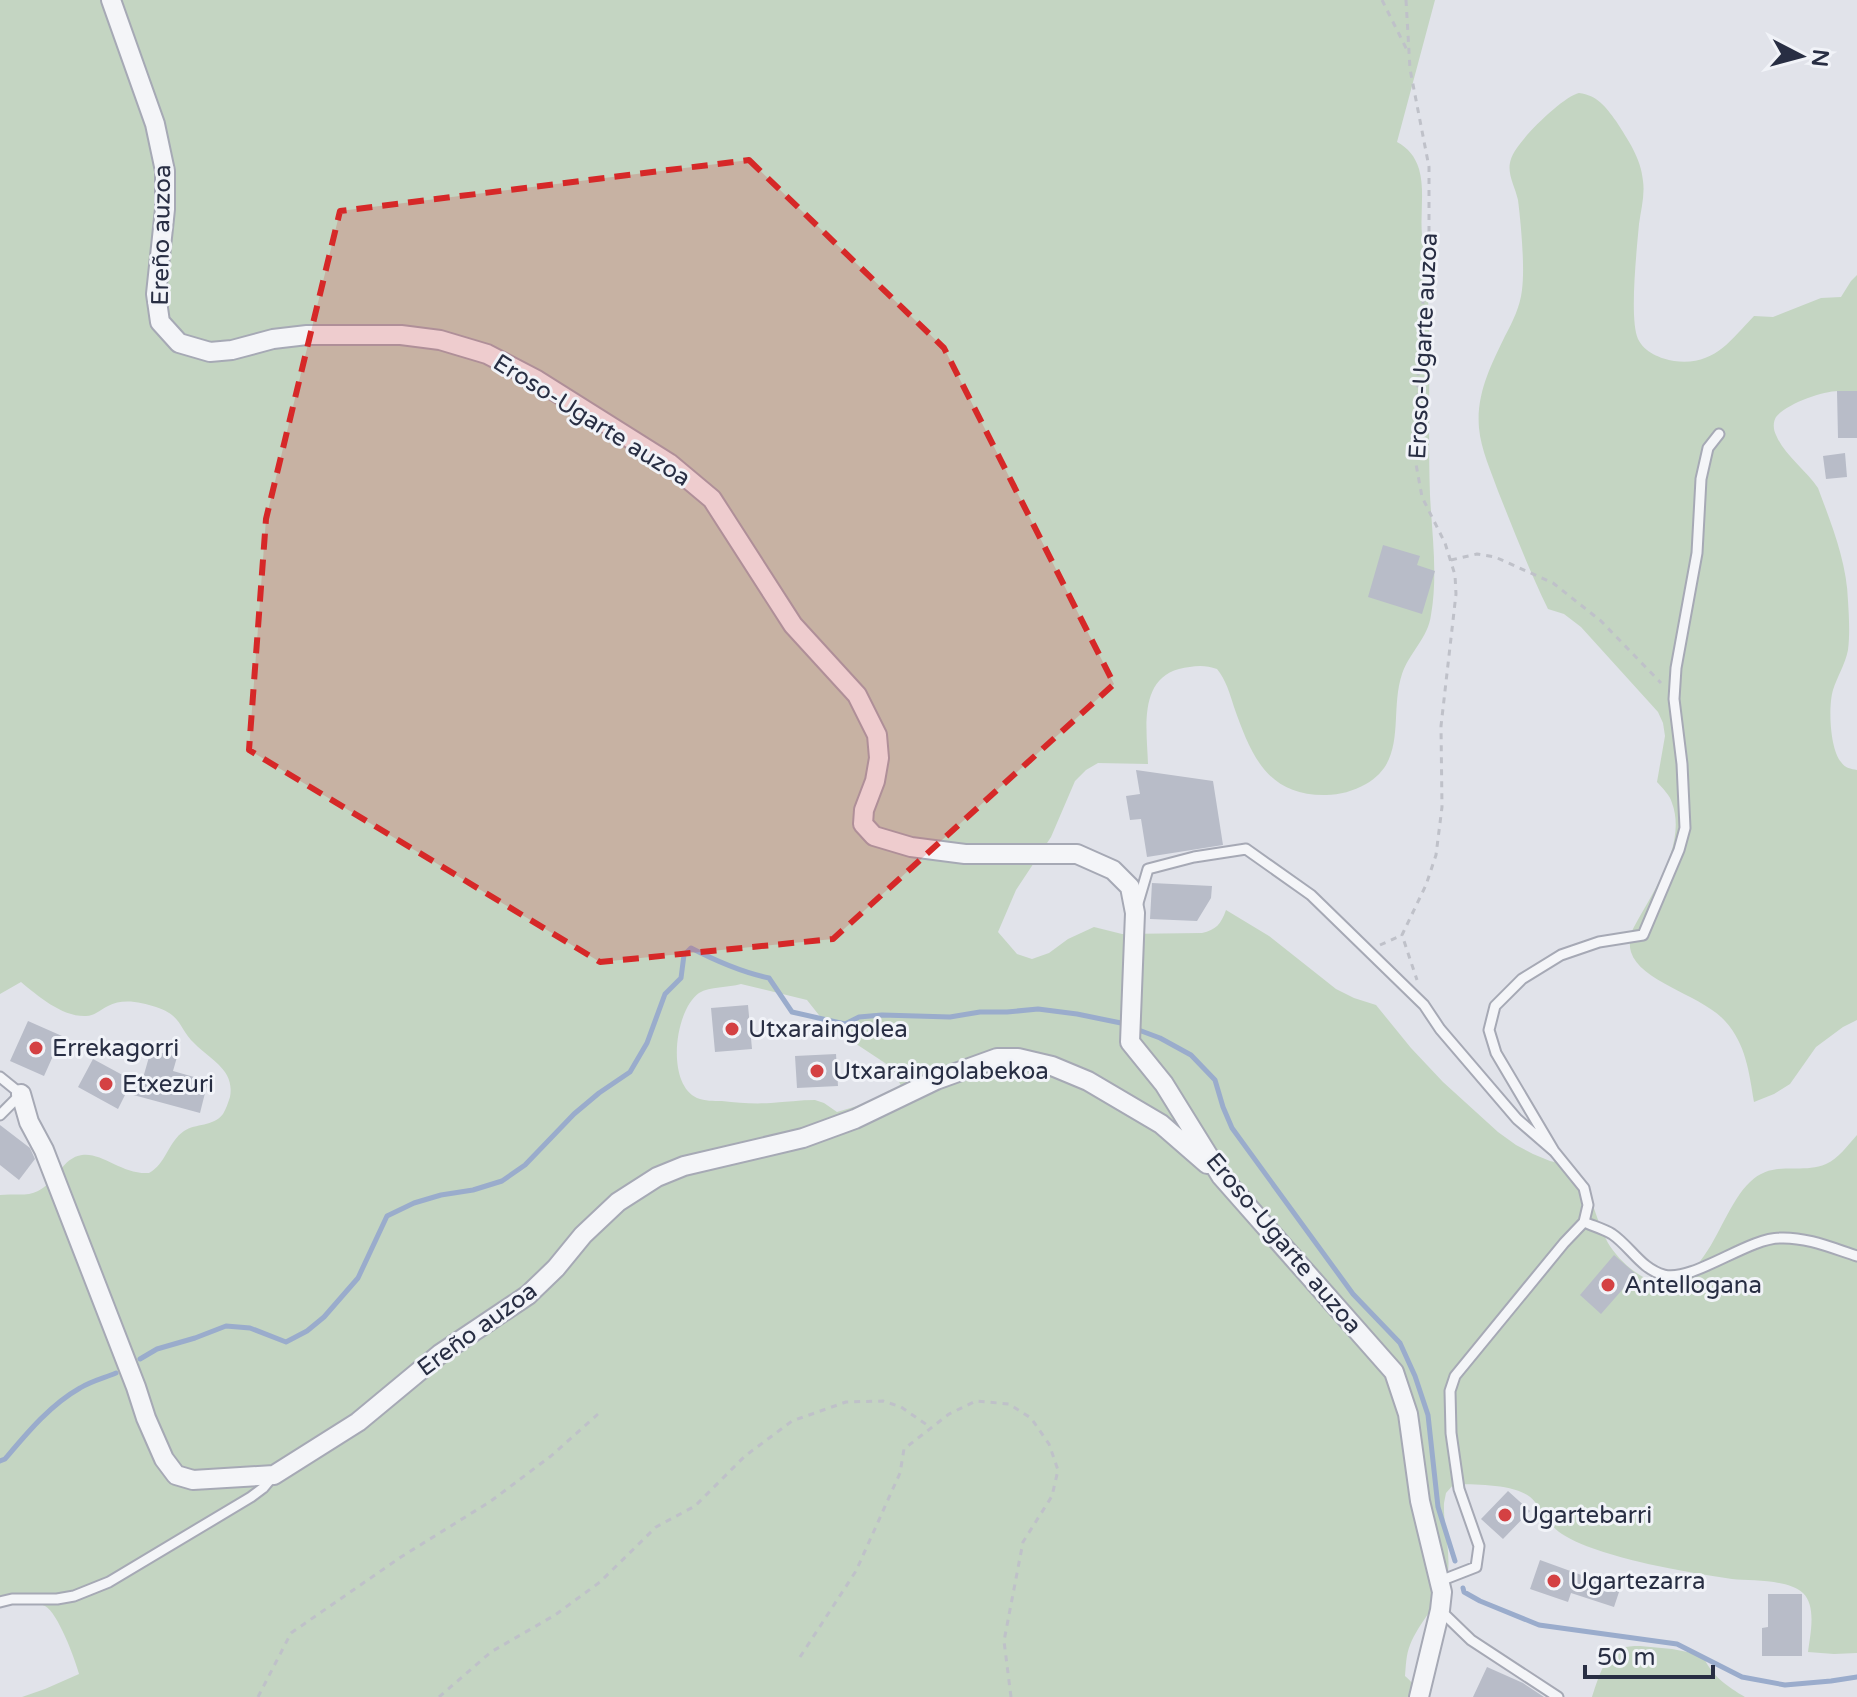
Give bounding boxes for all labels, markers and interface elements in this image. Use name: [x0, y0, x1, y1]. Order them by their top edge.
north arrow: [1761, 16, 1841, 96]
text: N: [1806, 48, 1834, 68]
street label: Ereño auzoa: [146, 164, 177, 306]
street label: Eroso-Ugarte auzoa: [1403, 232, 1444, 460]
street label: Eroso-Ugarte auzoa: [488, 348, 696, 493]
place label: Utxaraingolea: [748, 1015, 908, 1044]
marker: Utxaraingolea: [723, 1020, 741, 1038]
place label: Errekagorri: [52, 1034, 179, 1063]
marker: Errekagorri: [27, 1039, 45, 1057]
place label: Utxaraingolabekoa: [833, 1057, 1049, 1086]
marker: Utxaraingolabekoa: [808, 1062, 826, 1080]
place label: Etxezuri: [122, 1070, 214, 1099]
marker: Etxezuri: [97, 1075, 115, 1093]
street label: Eroso-Ugarte auzoa: [1200, 1147, 1368, 1340]
place label: Antellogana: [1624, 1271, 1762, 1300]
street label: Ereño auzoa: [412, 1276, 543, 1383]
marker: Antellogana: [1599, 1276, 1617, 1294]
place label: Ugartebarri: [1521, 1501, 1652, 1530]
marker: Ugartebarri: [1496, 1506, 1514, 1524]
place label: Ugartezarra: [1570, 1567, 1705, 1596]
marker: Ugartezarra: [1545, 1572, 1563, 1590]
scale bar: [1585, 1629, 1713, 1679]
text: 50 m: [1597, 1643, 1655, 1672]

